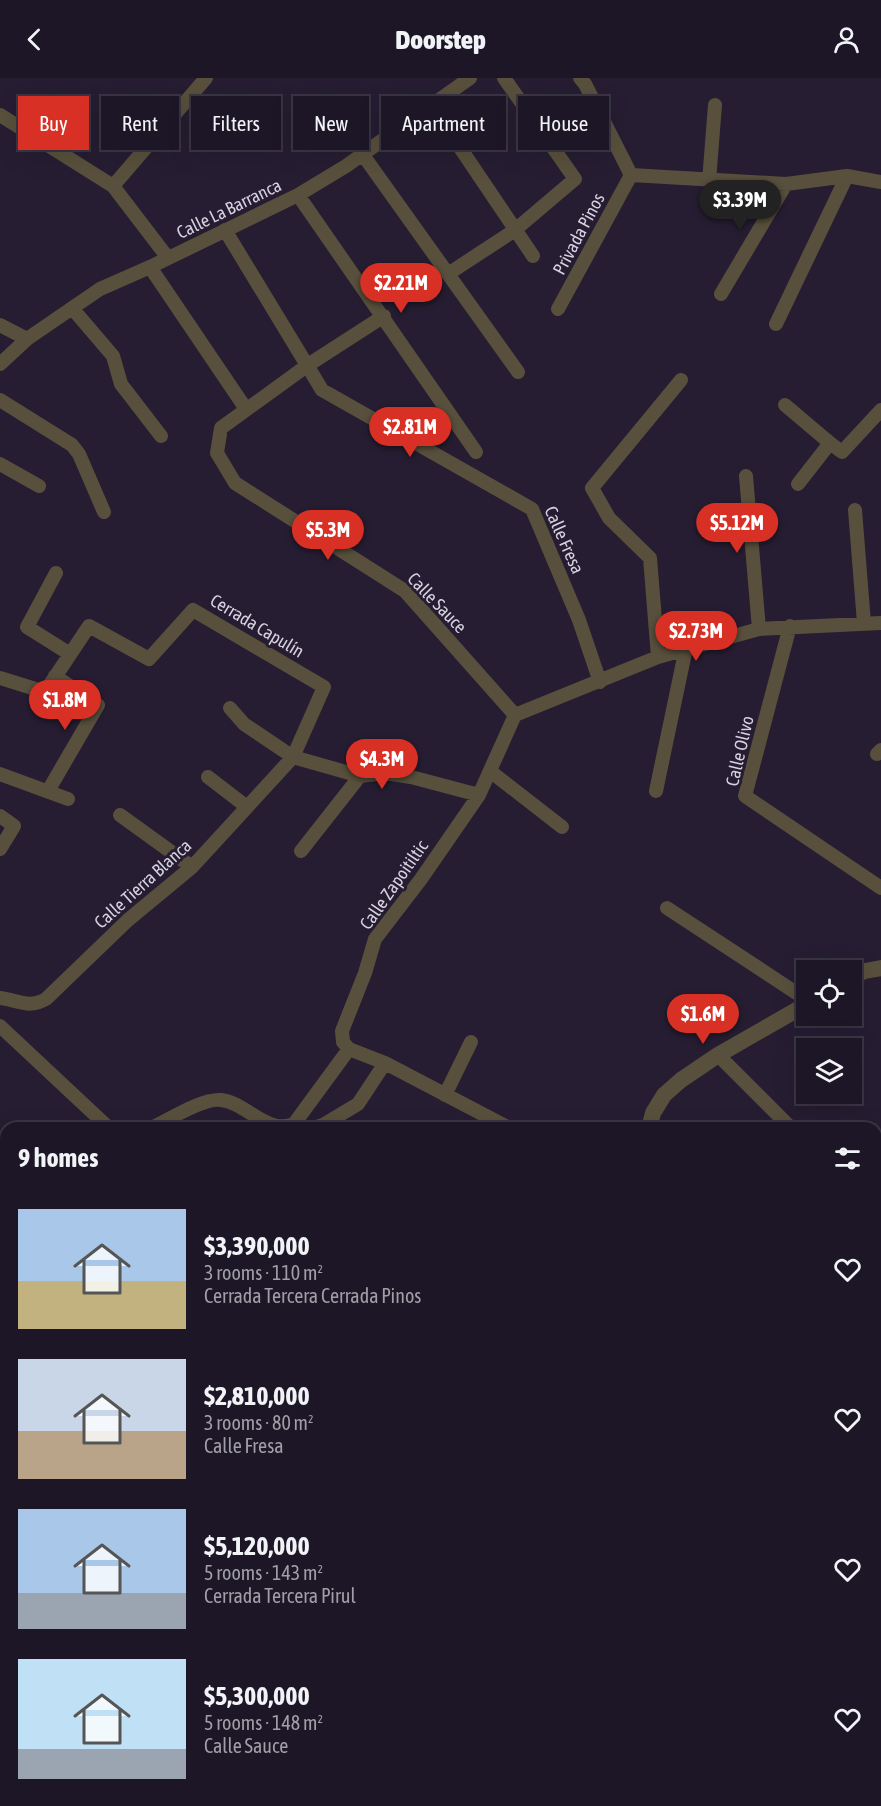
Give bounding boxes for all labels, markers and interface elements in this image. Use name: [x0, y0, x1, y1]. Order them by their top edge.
icon: back: [18, 23, 51, 56]
icon: person: [830, 23, 863, 56]
text: Doorstep: [395, 24, 486, 55]
chip: Buy: [18, 96, 89, 150]
chip: Rent: [101, 96, 179, 150]
chip: Filters: [191, 96, 281, 150]
chip: New: [293, 96, 369, 150]
chip: Apartment: [381, 96, 506, 150]
chip: House: [518, 96, 609, 150]
street label: Calle La Barranca: [173, 174, 284, 243]
pin: $3.39M: [691, 180, 789, 231]
text: $3.39M: [713, 188, 767, 211]
street label: Privada Pinos: [548, 189, 609, 278]
pin: $2.21M: [352, 263, 450, 314]
text: $2.21M: [374, 271, 428, 294]
pin: $2.81M: [361, 407, 459, 458]
text: $2.81M: [383, 415, 437, 438]
street label: Calle Fresa: [540, 503, 589, 577]
pin: $5.12M: [688, 503, 786, 554]
pin: $5.3M: [286, 510, 370, 561]
text: $5.12M: [710, 511, 764, 534]
text: $5.3M: [306, 518, 350, 541]
street label: Calle Sauce: [403, 568, 471, 637]
street label: Cerrada Capulín: [207, 589, 308, 662]
pin: $2.73M: [647, 611, 745, 662]
text: $2.73M: [669, 619, 723, 642]
pin: $1.8M: [23, 680, 107, 731]
text: $1.8M: [43, 688, 87, 711]
street label: Calle Olivo: [721, 714, 758, 788]
pin: $4.3M: [340, 739, 424, 790]
text: $4.3M: [360, 747, 404, 770]
street label: Calle Tierra Blanca: [90, 835, 195, 933]
street label: Calle Zapoitiltic: [355, 836, 432, 933]
map controls: [796, 960, 862, 1104]
button: locate: [796, 960, 862, 1026]
pin: $1.6M: [661, 994, 745, 1045]
text: $1.6M: [681, 1002, 725, 1025]
button: layers: [796, 1038, 862, 1104]
icon: filters: [831, 1142, 864, 1175]
text: 9 homes: [18, 1143, 98, 1173]
text: $3,390,000: [204, 1231, 310, 1261]
icon: home: [66, 1233, 138, 1305]
icon: heart: [831, 1253, 864, 1286]
text: 3 rooms · 110 m²: [204, 1261, 323, 1284]
text: Cerrada Tercera Cerrada Pinos: [204, 1284, 421, 1307]
text: $2,810,000: [204, 1381, 310, 1411]
icon: home: [66, 1383, 138, 1455]
icon: heart: [831, 1403, 864, 1436]
text: 3 rooms · 80 m²: [204, 1411, 314, 1434]
text: Calle Fresa: [204, 1434, 284, 1457]
text: $5,120,000: [204, 1531, 310, 1561]
icon: home: [66, 1533, 138, 1605]
icon: heart: [831, 1553, 864, 1586]
text: 5 rooms · 143 m²: [204, 1561, 323, 1584]
text: Cerrada Tercera Pirul: [204, 1584, 356, 1607]
text: $5,300,000: [204, 1681, 310, 1711]
icon: home: [66, 1683, 138, 1755]
icon: heart: [831, 1703, 864, 1736]
text: 5 rooms · 148 m²: [204, 1711, 323, 1734]
text: Calle Sauce: [204, 1734, 288, 1757]

